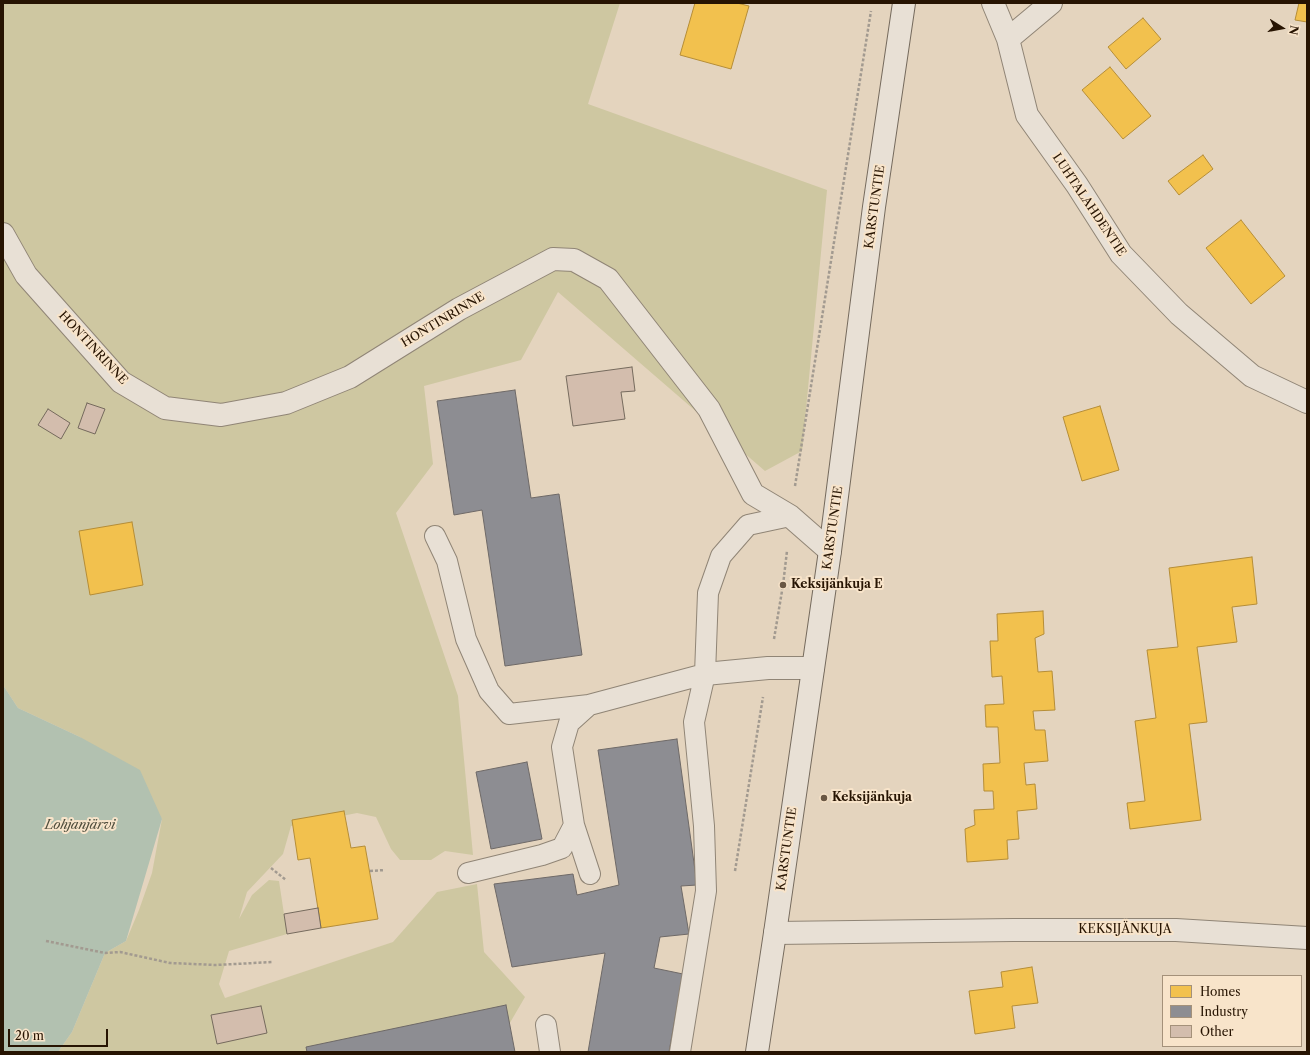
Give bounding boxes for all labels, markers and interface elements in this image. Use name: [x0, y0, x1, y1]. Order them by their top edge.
north arrow: [1262, 8, 1302, 48]
text: N: [1286, 24, 1302, 36]
street label: LUHTALAHDENTIE: [1049, 151, 1129, 259]
street label: KARSTUNTIE: [862, 164, 888, 250]
street label: HONTINRINNE: [399, 289, 487, 351]
street label: HONTINRINNE: [55, 308, 131, 388]
street label: KARSTUNTIE: [820, 485, 846, 571]
place label: Keksijänkuja E: [791, 578, 883, 592]
marker: Keksijänkuja E: [778, 580, 788, 590]
place label: Keksijänkuja: [832, 791, 912, 805]
marker: Keksijänkuja: [819, 793, 829, 803]
street label: KARSTUNTIE: [774, 806, 800, 892]
water label: Lohjanjärvi: [45, 817, 115, 833]
street label: KEKSIJÄNKUJA: [1078, 923, 1172, 937]
legend: [1162, 975, 1302, 1047]
text: Homes: [1200, 984, 1240, 999]
text: Industry: [1200, 1004, 1248, 1019]
scale bar: [10, 1021, 110, 1047]
text: Other: [1200, 1024, 1234, 1039]
text: 20 m: [15, 1028, 44, 1043]

